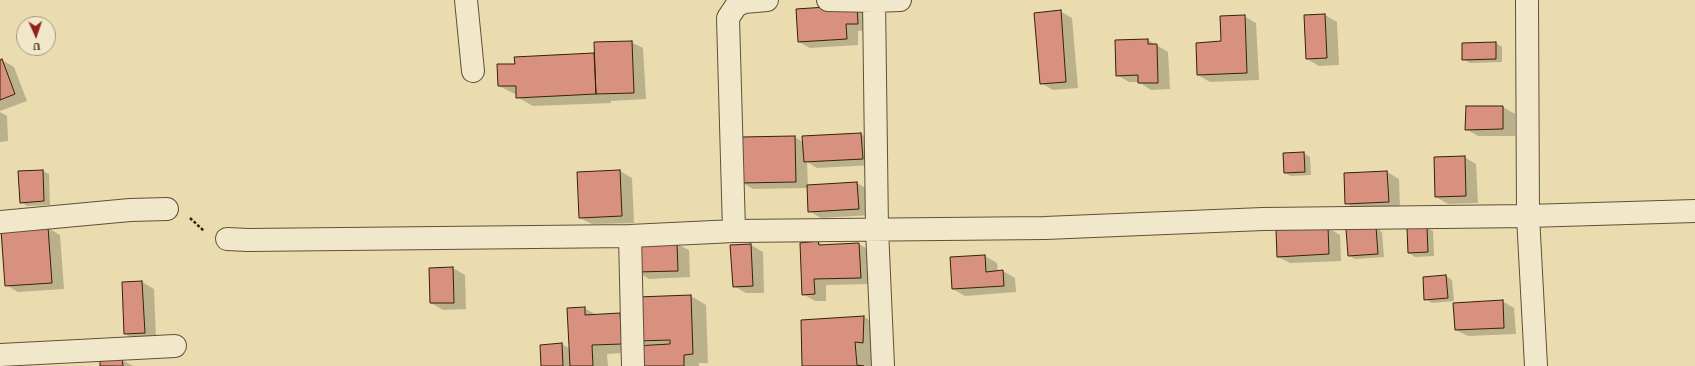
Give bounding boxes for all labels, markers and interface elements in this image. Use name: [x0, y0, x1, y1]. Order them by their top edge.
north arrow: [16, 16, 56, 56]
text: U: [32, 39, 41, 55]

